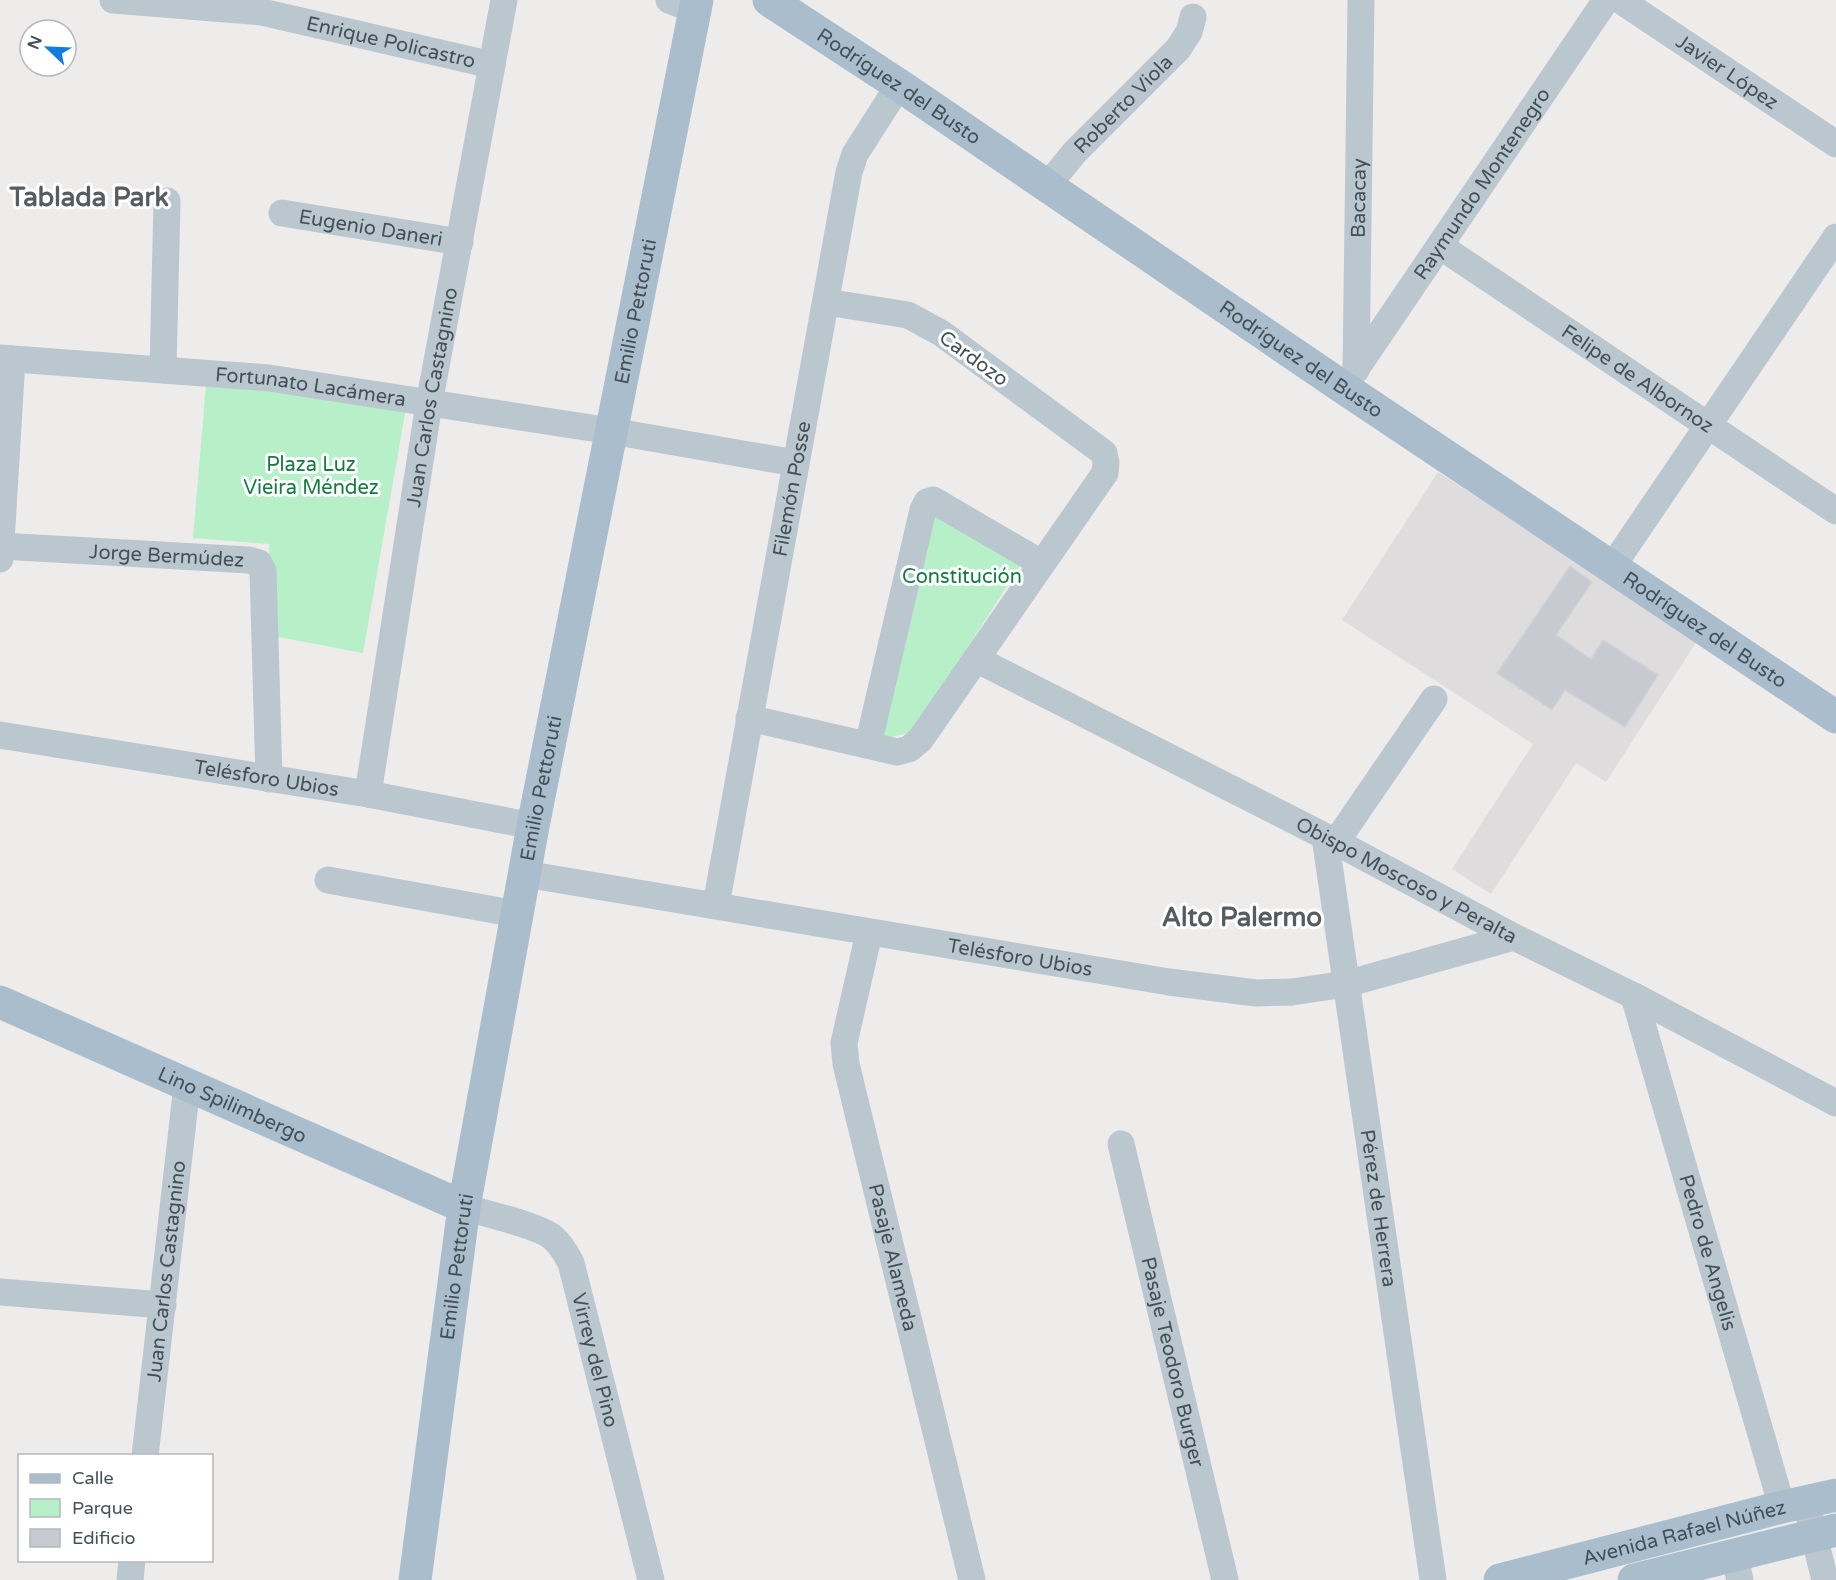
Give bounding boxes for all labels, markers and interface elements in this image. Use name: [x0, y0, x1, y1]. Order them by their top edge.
street label: Enrique Policastro: [304, 12, 478, 74]
north arrow: [18, 18, 78, 78]
street label: Rodríguez del Busto: [812, 24, 985, 150]
street label: Javier López: [1671, 30, 1782, 115]
text: N: [23, 33, 47, 52]
street label: Roberto Viola: [1069, 50, 1178, 159]
street label: Raymundo Montenegro: [1409, 84, 1556, 285]
street label: Bacacay: [1347, 158, 1372, 238]
district label: Tablada Park: [8, 182, 169, 213]
street label: Eugenio Daneri: [297, 205, 444, 252]
street label: Emilio Pettoruti: [610, 237, 662, 386]
street label: Juan Carlos Castagnino: [402, 285, 463, 509]
street label: Rodríguez del Busto: [1214, 296, 1387, 424]
street label: Felipe de Albornoz: [1557, 320, 1718, 439]
street label: Cardozo: [934, 326, 1013, 392]
street label: Fortunato Lacámera: [214, 363, 408, 412]
street label: Filemón Posse: [768, 419, 817, 559]
park label: Plaza Luz Vieira Méndez: [243, 453, 379, 500]
street label: Jorge Bermúdez: [89, 540, 245, 573]
park label: Constitución: [902, 565, 1022, 589]
street label: Rodríguez del Busto: [1618, 567, 1791, 694]
street label: Emilio Pettoruti: [516, 714, 568, 863]
street label: Telésforo Ubios: [192, 755, 341, 802]
street label: Obispo Moscoso y Peralta: [1291, 813, 1521, 949]
district label: Alto Palermo: [1162, 902, 1322, 933]
street label: Telésforo Ubios: [946, 934, 1094, 982]
street label: Lino Spilimbergo: [154, 1062, 310, 1149]
street label: Pérez de Herrera: [1355, 1128, 1401, 1289]
street label: Juan Carlos Castagnino: [142, 1159, 191, 1383]
street label: Pedro de Angelis: [1673, 1172, 1741, 1334]
street label: Pasaje Alameda: [863, 1181, 922, 1334]
street label: Emilio Pettoruti: [436, 1192, 479, 1342]
street label: Pasaje Teodoro Burger: [1135, 1255, 1209, 1470]
street label: Virrey del Pino: [566, 1291, 623, 1430]
legend: [18, 1454, 213, 1562]
text: Calle: [72, 1467, 114, 1489]
street label: Avenida Rafael Núñez: [1580, 1496, 1788, 1571]
text: Parque: [72, 1497, 133, 1519]
text: Edificio: [72, 1527, 136, 1549]

